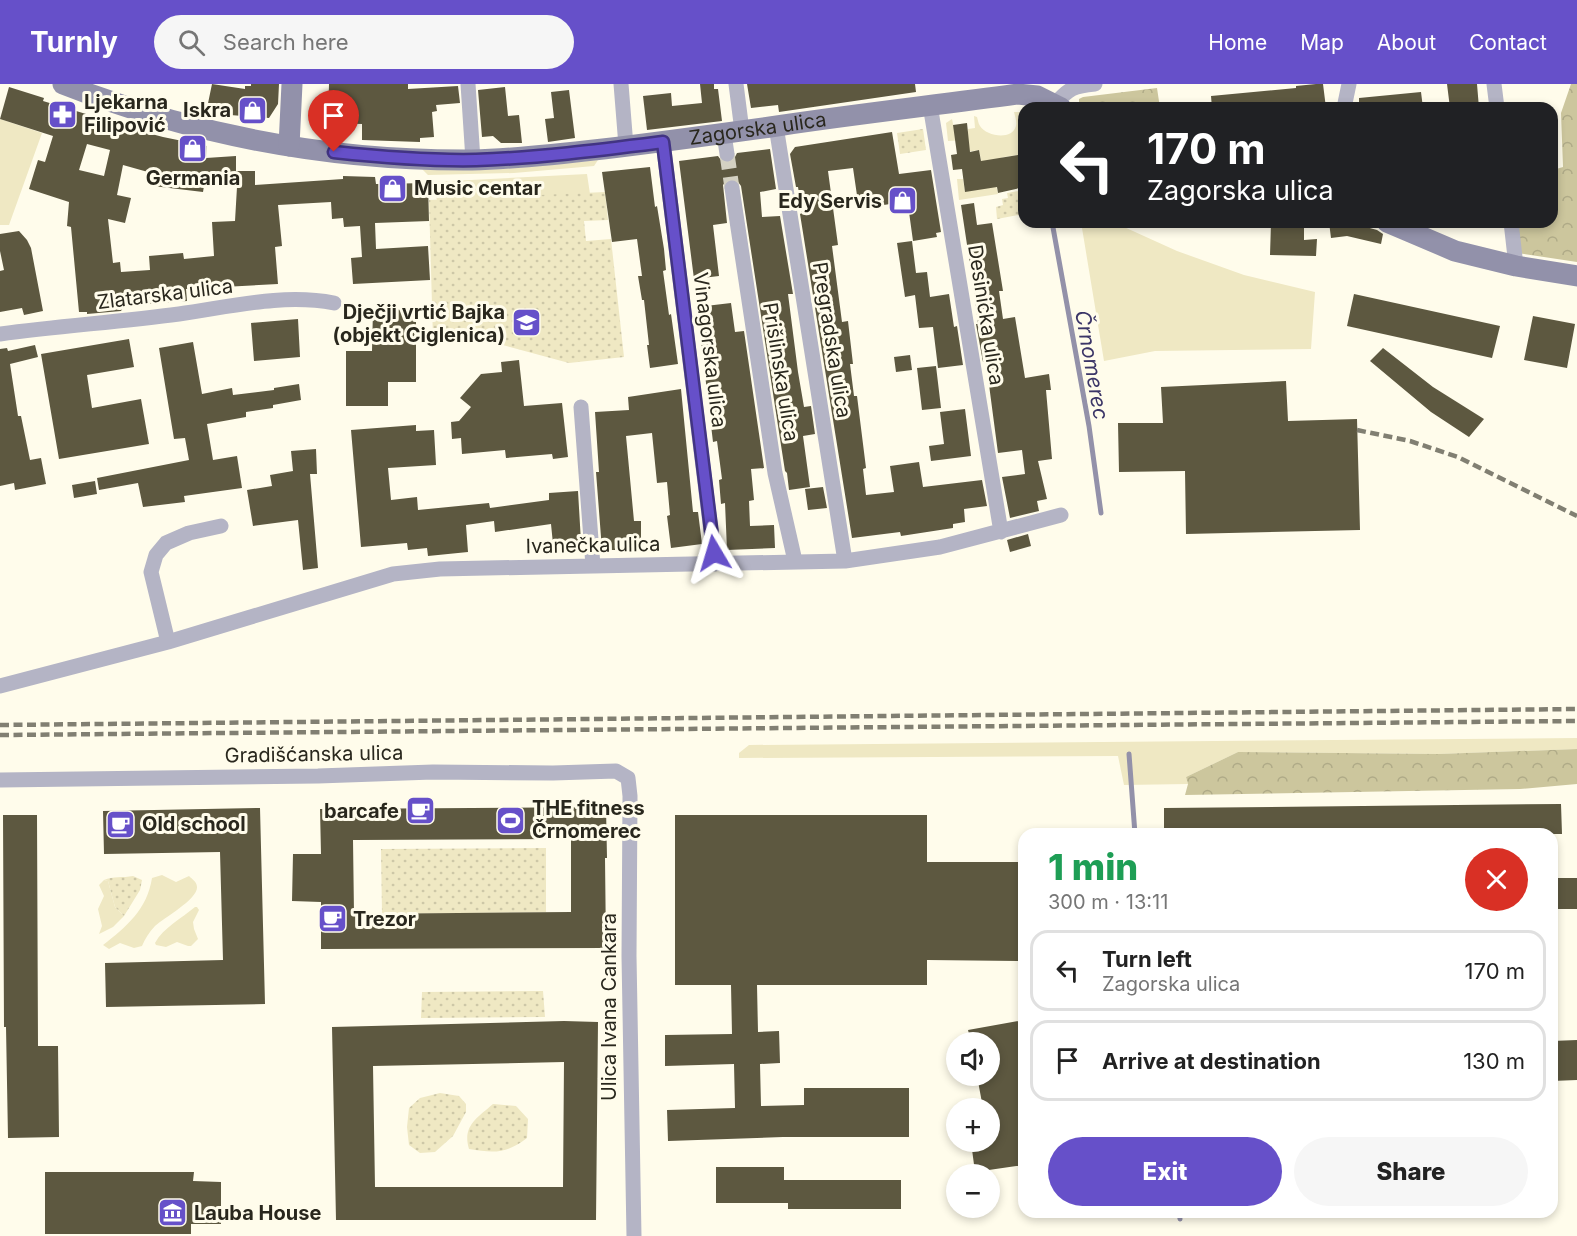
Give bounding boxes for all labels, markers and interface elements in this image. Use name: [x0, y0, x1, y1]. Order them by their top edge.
search box: [154, 15, 574, 69]
text: Turnly: [30, 25, 118, 59]
icon: search: [175, 26, 208, 59]
text: Search here: [223, 29, 349, 55]
text: Home: [1208, 30, 1267, 55]
text: Map: [1300, 30, 1344, 55]
text: About: [1377, 30, 1436, 55]
text: Contact: [1469, 30, 1547, 55]
place label: Ljekarna Filipović: [84, 90, 168, 137]
pin: [308, 90, 359, 152]
shop icon: Iskra: [236, 94, 268, 126]
pharmacy icon: Ljekarna Filipović: [47, 98, 79, 130]
place label: Iskra: [183, 98, 231, 122]
icon: arrive: [317, 99, 350, 132]
street label: Zagorska ulica: [688, 107, 828, 150]
text: 170 m: [1147, 123, 1265, 174]
icon: left: [1048, 126, 1126, 204]
shop icon: Germania: [177, 132, 209, 164]
place label: Germania: [146, 166, 240, 190]
shop icon: Music centar: [377, 172, 409, 204]
text: Zagorska ulica: [1147, 174, 1334, 207]
place label: Music centar: [414, 176, 542, 200]
shop icon: Edy Servis: [887, 185, 919, 217]
place label: Edy Servis: [778, 189, 882, 213]
street label: Desinićka ulica: [963, 243, 1009, 387]
street label: Pregradska ulica: [808, 260, 856, 420]
street label: Vinagorska ulica: [689, 271, 731, 429]
street label: Zlatarska ulica: [96, 274, 234, 314]
place label: Dječji vrtić Bajka (objekt Ciglenica): [333, 300, 505, 347]
street label: Prišlinska ulica: [758, 301, 804, 443]
school or university icon: Dječji vrtić Bajka (objekt Ciglenica): [510, 307, 542, 339]
water label: Črnomerec: [1070, 308, 1115, 422]
position arrow: [682, 521, 746, 585]
street label: Ivanečka ulica: [525, 532, 661, 558]
street label: Gradišćanska ulica: [224, 740, 404, 768]
cafe icon: barcafe: [404, 795, 436, 827]
place label: THE fitness Črnomerec: [532, 796, 645, 843]
place label: barcafe: [324, 799, 399, 823]
sports icon: THE fitness Črnomerec: [495, 804, 527, 836]
cafe icon: Old school: [105, 808, 137, 840]
place label: Old school: [142, 812, 246, 836]
text: 1 min: [1048, 845, 1138, 889]
button: close: [1465, 848, 1528, 911]
text: 300 m · 13:11: [1048, 890, 1168, 914]
cafe icon: Trezor: [316, 903, 348, 935]
place label: Trezor: [353, 907, 416, 931]
street label: Ulica Ivana Cankara: [597, 913, 621, 1101]
text: Turn left: [1102, 946, 1192, 972]
icon: left: [1051, 954, 1084, 987]
text: 170 m: [1465, 958, 1525, 984]
text: Zagorska ulica: [1102, 972, 1240, 996]
map controls: [946, 1032, 1000, 1218]
button: sound: [946, 1032, 1000, 1086]
icon: arrive: [1051, 1044, 1084, 1077]
text: Arrive at destination: [1102, 1048, 1321, 1074]
text: 130 m: [1463, 1048, 1525, 1074]
button: +: [946, 1098, 1000, 1152]
button: Exit: [1048, 1137, 1282, 1206]
button: Share: [1294, 1137, 1528, 1206]
button: −: [946, 1164, 1000, 1218]
museum icon: Lauba House: [157, 1197, 189, 1229]
place label: Lauba House: [194, 1201, 321, 1225]

